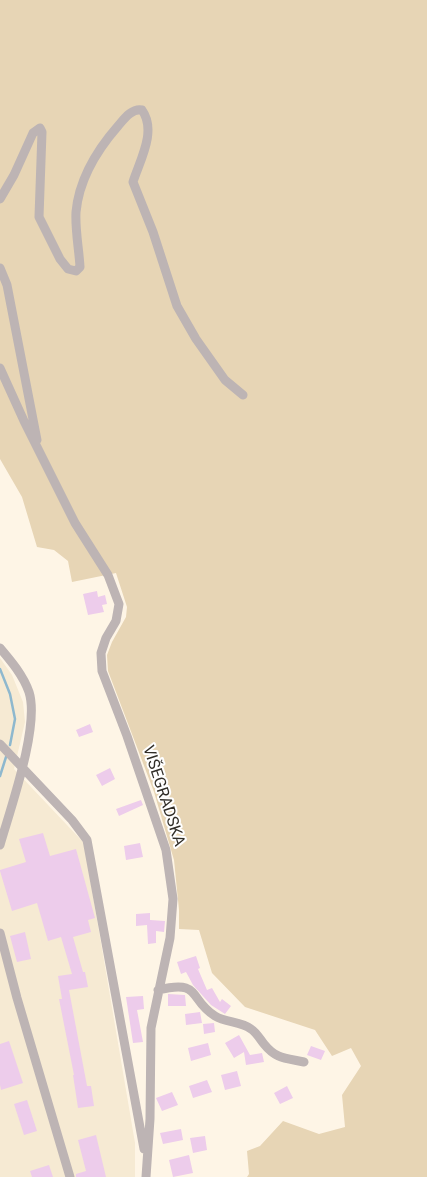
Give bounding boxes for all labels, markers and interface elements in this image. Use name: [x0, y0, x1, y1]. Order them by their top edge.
street label: VIŠEGRADSKA: [138, 743, 188, 849]

